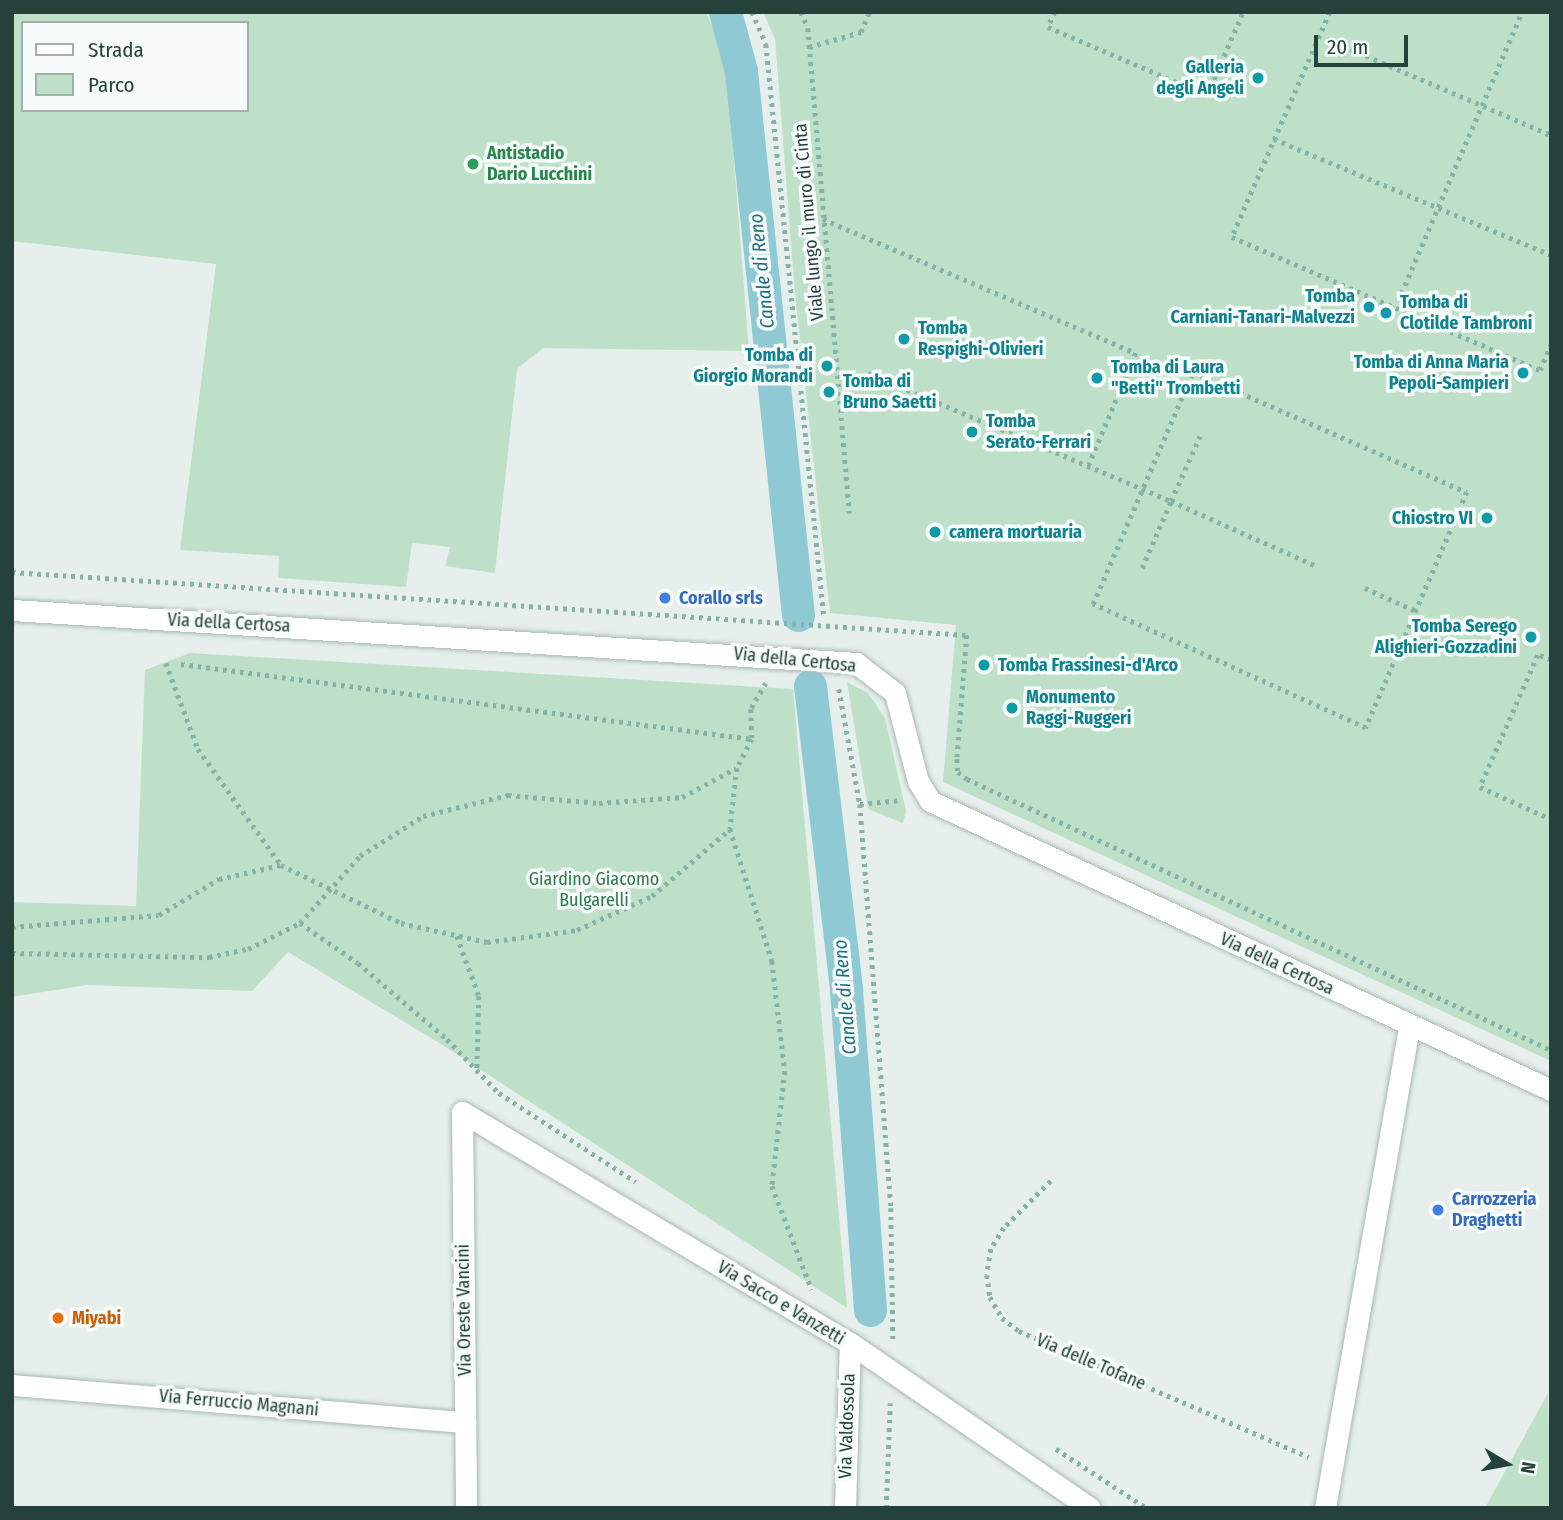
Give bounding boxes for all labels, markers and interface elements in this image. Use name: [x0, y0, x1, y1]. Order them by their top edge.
legend: [21, 21, 248, 112]
scale bar: [1318, 21, 1412, 65]
text: 20 m: [1327, 34, 1368, 60]
text: Strada: [88, 37, 144, 63]
place label: Galleria degli Angeli: [1156, 57, 1244, 100]
marker: Galleria degli Angeli: [1250, 70, 1266, 86]
text: Parco: [88, 72, 135, 98]
street label: Viale lungo il muro di Cinta: [790, 122, 828, 322]
place label: Antistadio Dario Lucchini: [487, 143, 592, 186]
marker: Antistadio Dario Lucchini: [465, 156, 481, 172]
water label: Canale di Reno: [745, 212, 779, 330]
place label: Tomba Carniani-Tanari-Malvezzi: [1171, 286, 1355, 328]
place label: Tomba di Clotilde Tambroni: [1400, 292, 1532, 334]
marker: Tomba Carniani-Tanari-Malvezzi: [1361, 299, 1377, 315]
marker: Tomba di Clotilde Tambroni: [1378, 305, 1394, 321]
place label: Tomba Respighi-Olivieri: [918, 318, 1043, 360]
marker: Tomba Respighi-Olivieri: [896, 331, 912, 347]
place label: Tomba di Giorgio Morandi: [693, 345, 813, 388]
place label: Tomba di Anna Maria Pepoli-Sampieri: [1354, 352, 1509, 394]
place label: Tomba di Laura "Betti" Trombetti: [1111, 357, 1241, 400]
marker: Tomba di Giorgio Morandi: [819, 358, 835, 374]
marker: Tomba di Anna Maria Pepoli-Sampieri: [1515, 365, 1531, 381]
marker: Tomba di Laura "Betti" Trombetti: [1089, 370, 1105, 386]
place label: Tomba di Bruno Saetti: [843, 371, 937, 414]
marker: Tomba di Bruno Saetti: [821, 384, 837, 400]
place label: Tomba Serato-Ferrari: [986, 411, 1091, 453]
marker: Tomba Serato-Ferrari: [964, 424, 980, 440]
place label: Chiostro VI: [1392, 507, 1473, 529]
marker: Chiostro VI: [1479, 510, 1495, 526]
place label: camera mortuaria: [949, 521, 1082, 543]
marker: camera mortuaria: [927, 524, 943, 540]
place label: Corallo srls: [679, 587, 763, 609]
marker: Corallo srls: [657, 590, 673, 606]
street label: Via della Certosa: [167, 609, 291, 637]
place label: Tomba Serego Alighieri-Gozzadini: [1375, 616, 1517, 658]
marker: Tomba Serego Alighieri-Gozzadini: [1523, 629, 1539, 645]
street label: Via della Certosa: [733, 643, 857, 677]
place label: Tomba Frassinesi-d'Arco: [998, 654, 1178, 676]
marker: Tomba Frassinesi-d'Arco: [976, 657, 992, 673]
place label: Monumento Raggi-Ruggeri: [1026, 687, 1131, 730]
marker: Monumento Raggi-Ruggeri: [1004, 700, 1020, 716]
park label: Giardino Giacomo Bulgarelli: [529, 869, 659, 912]
street label: Via della Certosa: [1217, 928, 1337, 1000]
water label: Canale di Reno: [829, 939, 861, 1055]
place label: Carrozzeria Draghetti: [1452, 1189, 1537, 1232]
marker: Carrozzeria Draghetti: [1430, 1202, 1446, 1218]
street label: Via Oreste Vancini: [452, 1244, 476, 1376]
street label: Via Sacco e Vanzetti: [713, 1256, 849, 1350]
place label: Miyabi: [72, 1307, 121, 1329]
marker: Miyabi: [50, 1310, 66, 1326]
street label: Via delle Tofane: [1033, 1329, 1149, 1395]
street label: Via Valdossola: [834, 1373, 860, 1479]
street label: Via Ferruccio Magnani: [158, 1385, 320, 1421]
north arrow: [1472, 1429, 1542, 1499]
text: N: [1516, 1460, 1540, 1475]

